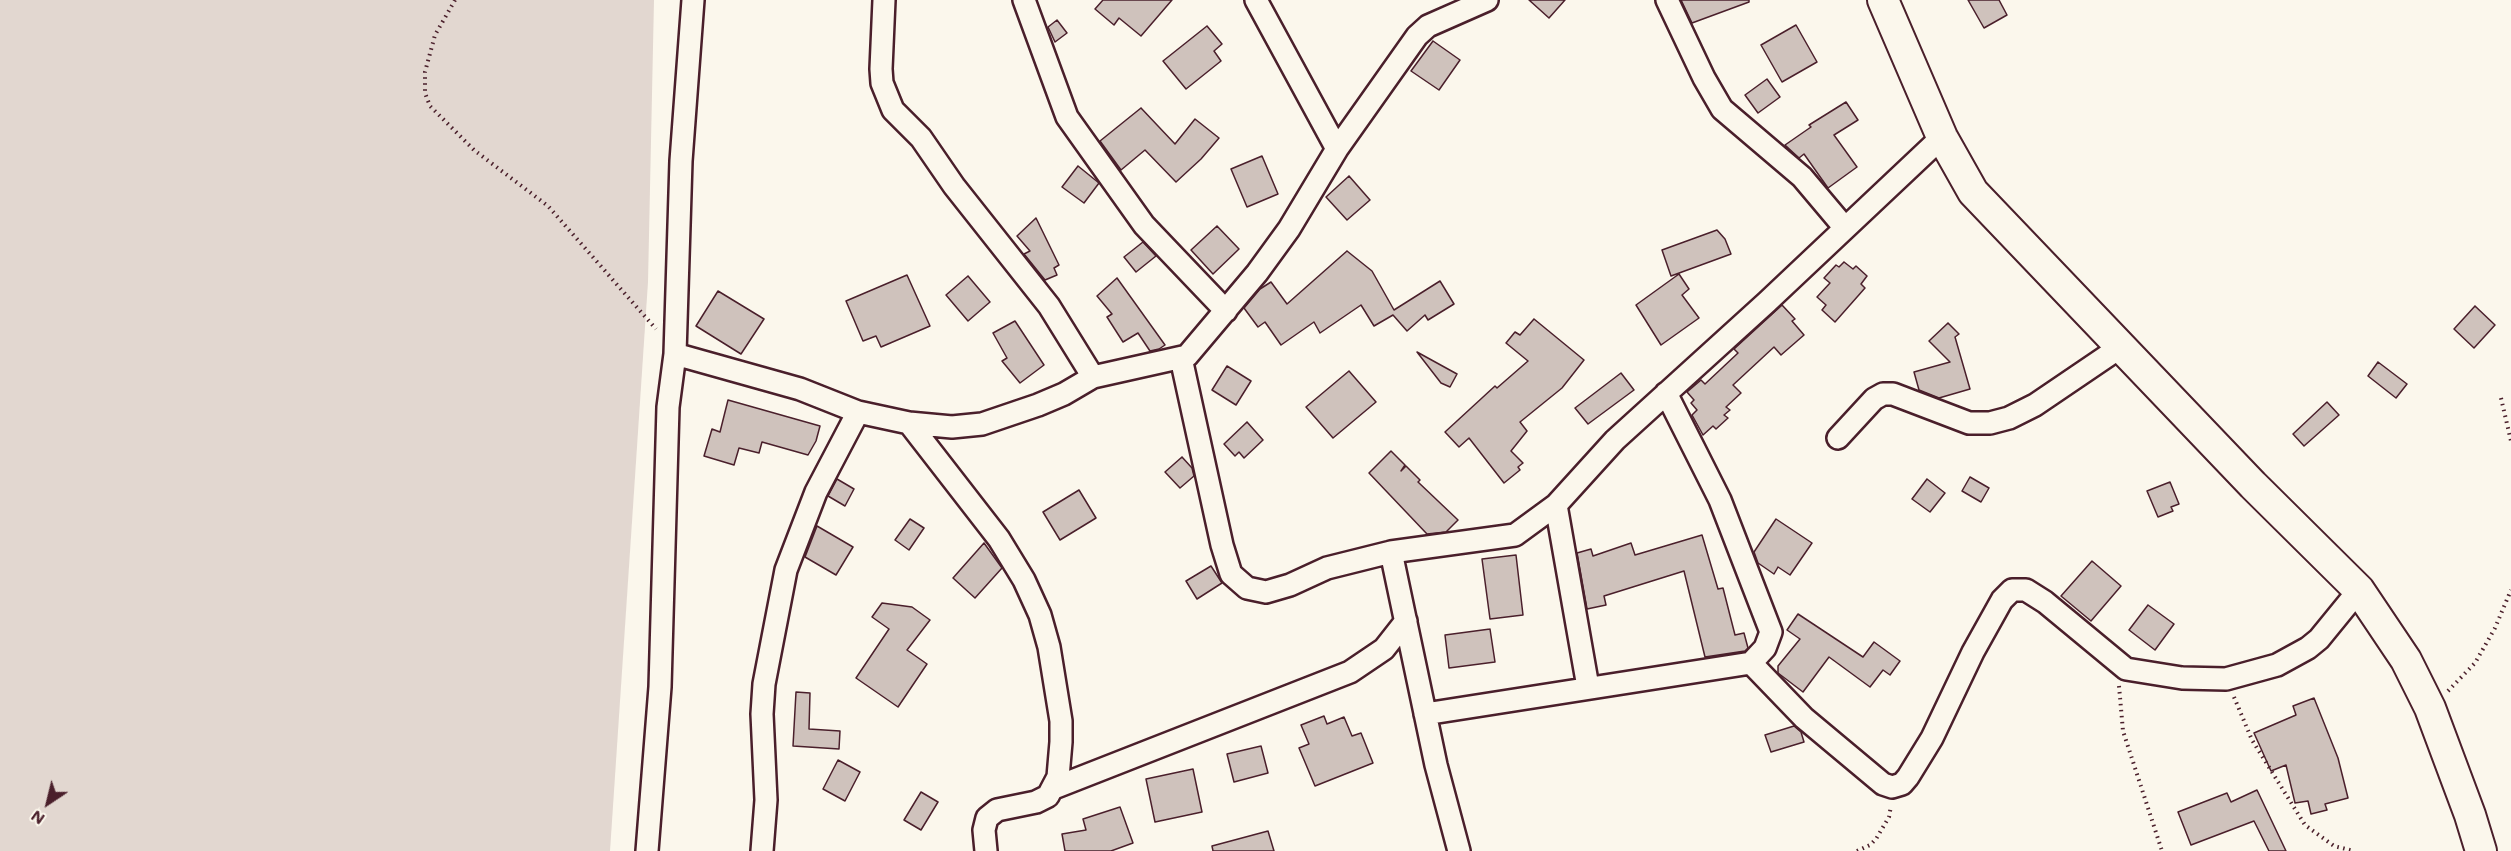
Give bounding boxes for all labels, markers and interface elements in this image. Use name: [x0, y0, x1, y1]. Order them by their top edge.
north arrow: [18, 773, 78, 833]
text: N: [26, 806, 48, 830]

